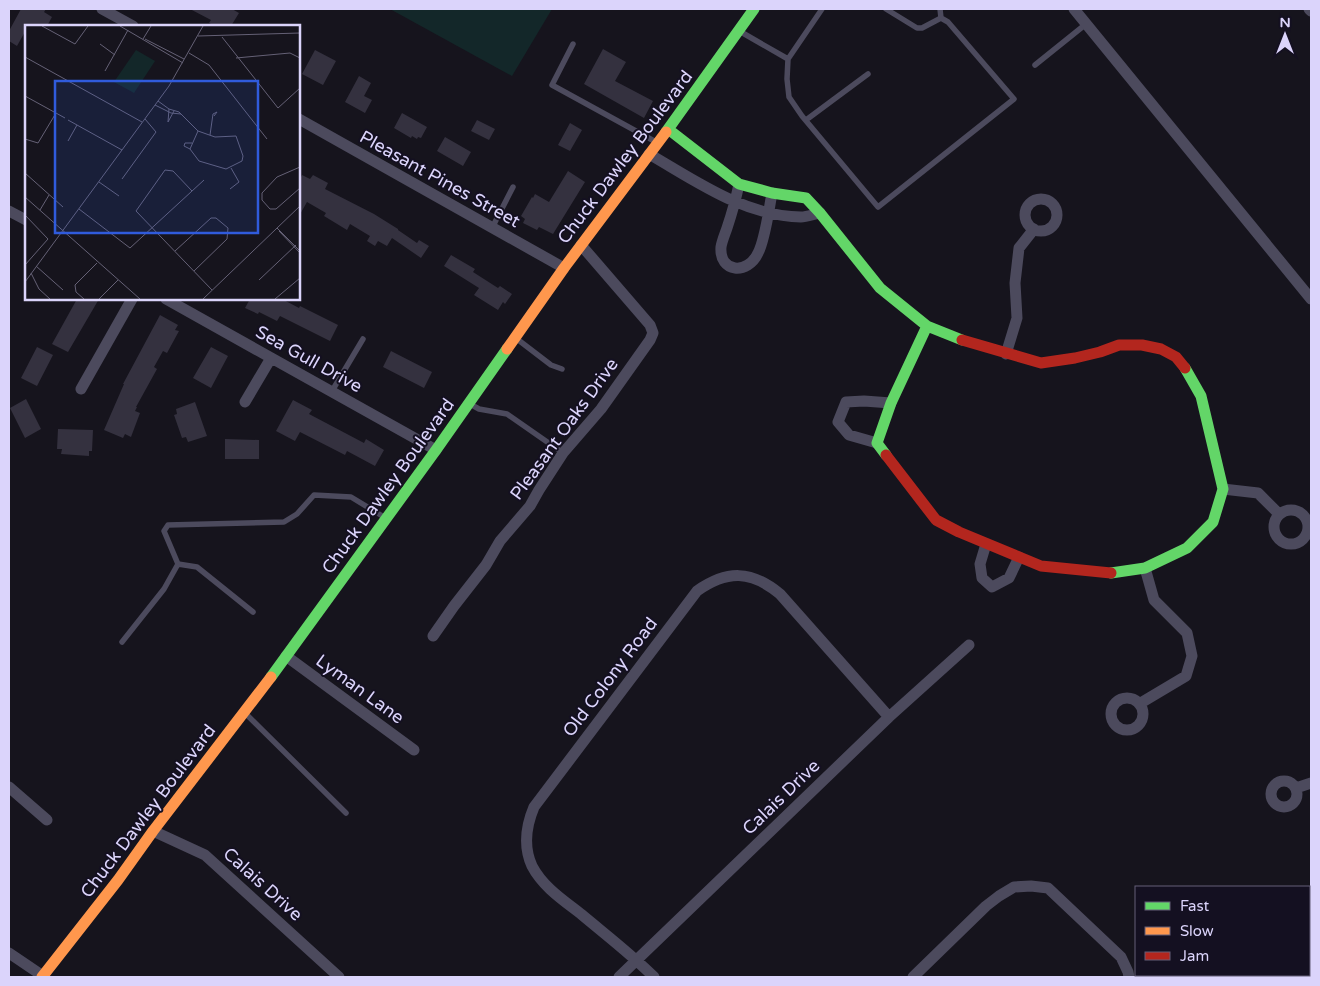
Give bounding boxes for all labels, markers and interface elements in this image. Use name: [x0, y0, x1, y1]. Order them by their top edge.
north arrow: [1260, 10, 1310, 60]
text: N: [1279, 14, 1291, 31]
inset map: [25, 25, 300, 300]
street label: Chuck Dawley Boulevard: [553, 66, 697, 248]
street label: Pleasant Pines Street: [356, 126, 524, 232]
street label: Sea Gull Drive: [252, 321, 366, 397]
street label: Pleasant Oaks Drive: [505, 354, 623, 504]
street label: Chuck Dawley Boulevard: [317, 394, 459, 578]
street label: Old Colony Road: [558, 613, 662, 741]
street label: Lyman Lane: [311, 650, 409, 728]
street label: Chuck Dawley Boulevard: [76, 720, 220, 902]
street label: Calais Drive: [738, 755, 824, 839]
street label: Calais Drive: [219, 843, 307, 925]
legend: [1135, 886, 1310, 976]
text: Fast: [1180, 897, 1210, 915]
text: Slow: [1180, 922, 1214, 940]
text: Jam: [1180, 947, 1209, 965]

